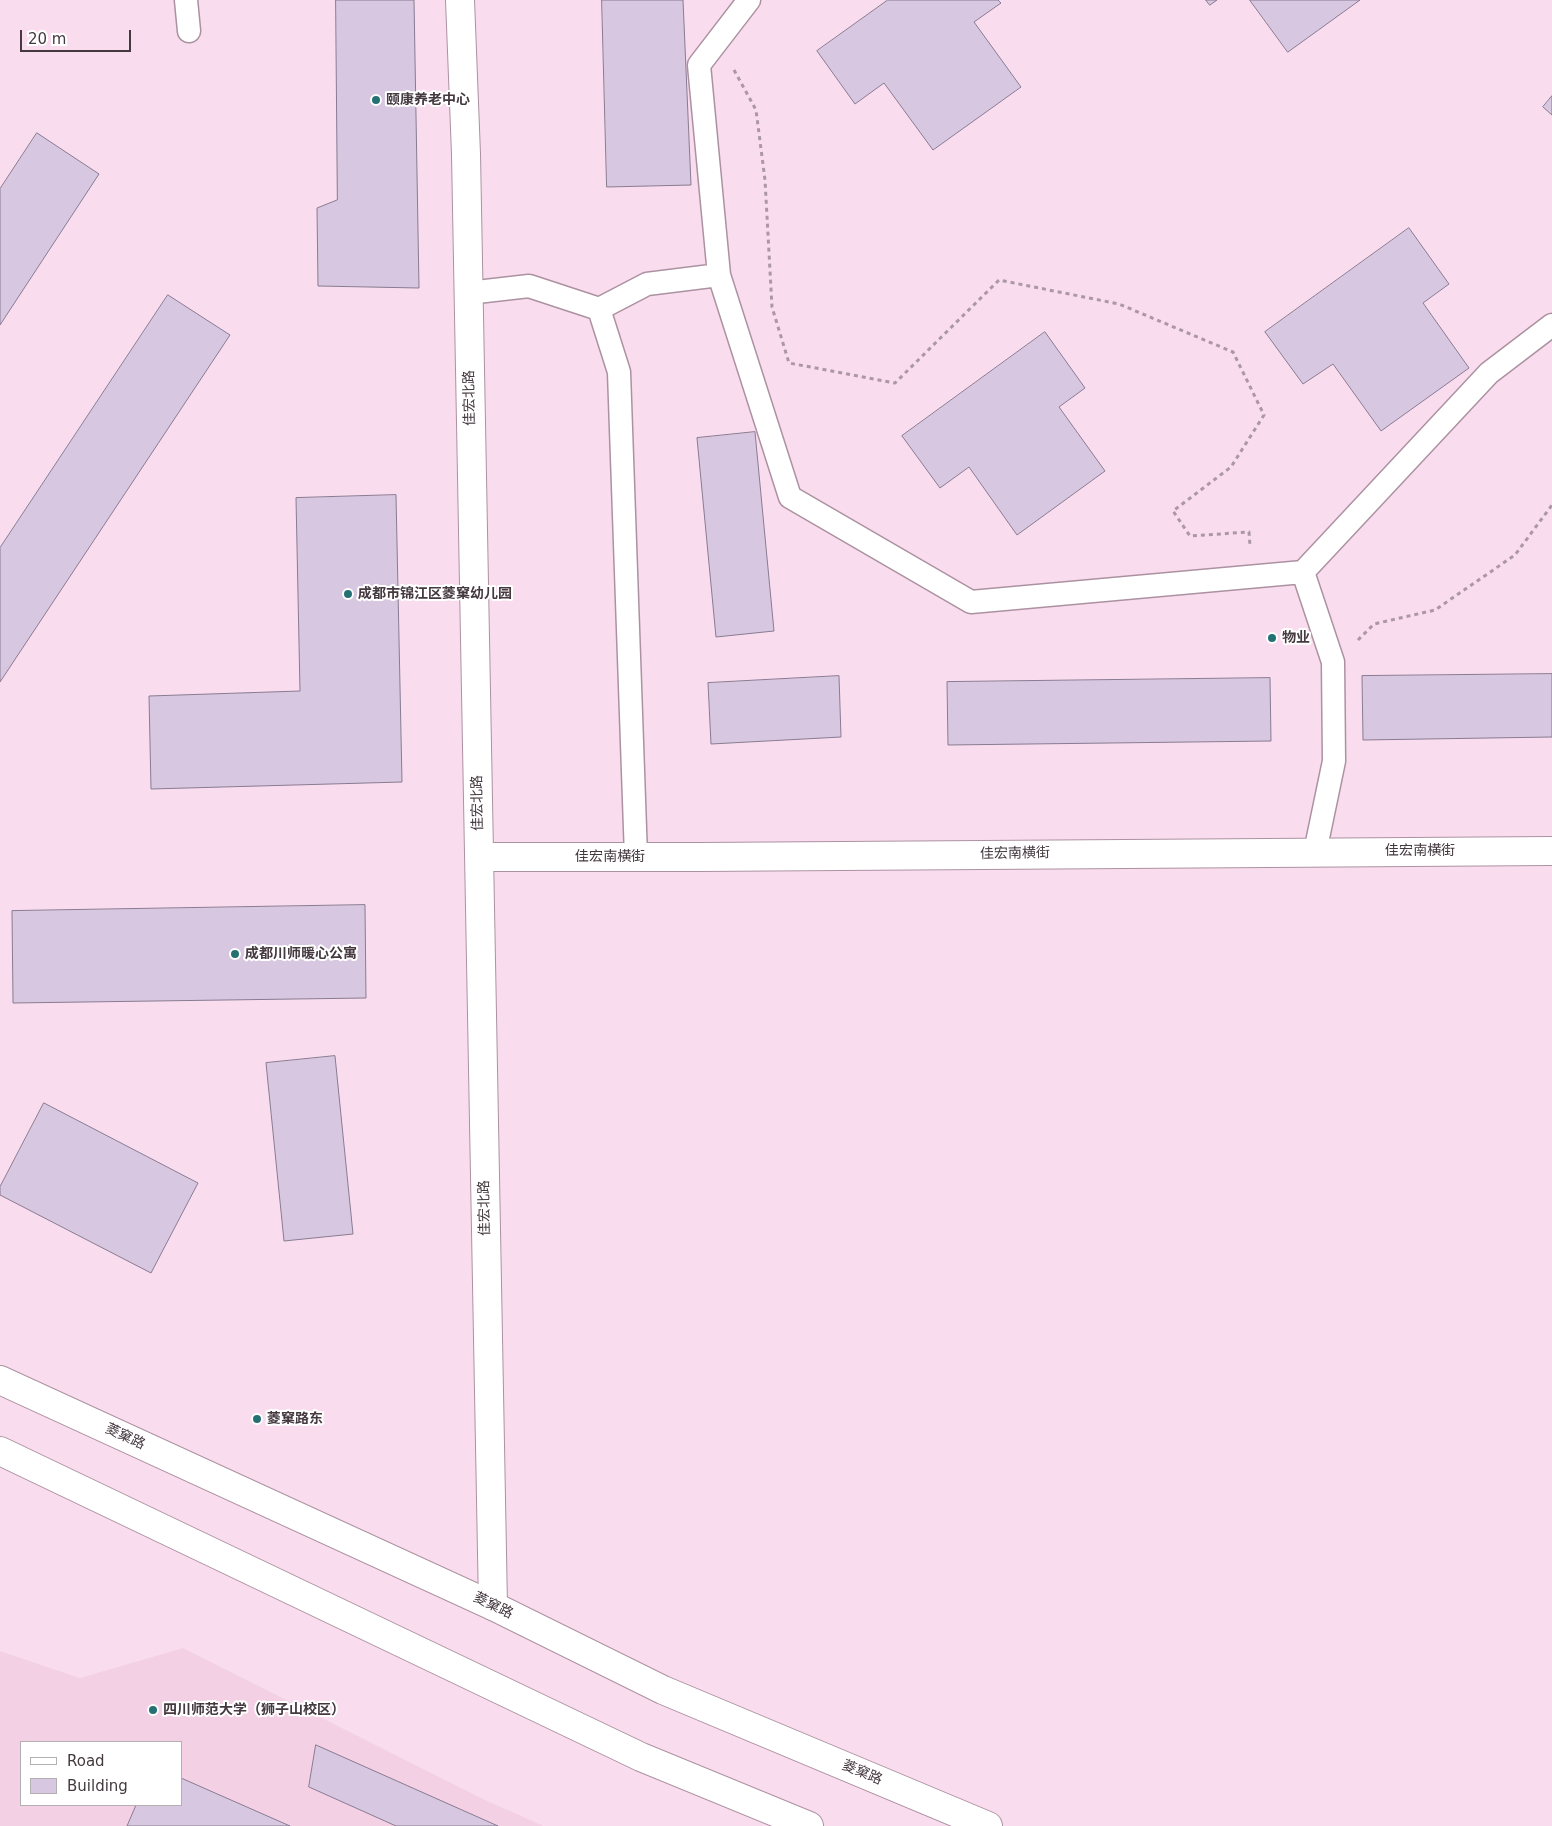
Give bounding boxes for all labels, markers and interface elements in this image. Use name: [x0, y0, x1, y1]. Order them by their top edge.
scale bar: [22, 20, 134, 52]
text: 20 m: [28, 30, 66, 48]
place label: 颐康养老中心: [386, 92, 470, 108]
marker: 颐康养老中心: [370, 94, 382, 106]
street label: 佳宏北路: [461, 370, 479, 426]
place label: 成都市锦江区菱窠幼儿园: [358, 586, 512, 602]
marker: 成都市锦江区菱窠幼儿园: [342, 588, 354, 600]
place label: 物业: [1282, 630, 1310, 646]
marker: 物业: [1266, 632, 1278, 644]
street label: 佳宏北路: [469, 775, 487, 831]
street label: 佳宏南横街: [1385, 843, 1455, 859]
street label: 佳宏南横街: [980, 845, 1050, 863]
street label: 佳宏南横街: [575, 849, 645, 865]
place label: 成都川师暖心公寓: [245, 946, 357, 962]
marker: 成都川师暖心公寓: [229, 948, 241, 960]
street label: 佳宏北路: [476, 1180, 494, 1236]
place label: 菱窠路东: [267, 1411, 323, 1427]
marker: 菱窠路东: [251, 1413, 263, 1425]
street label: 菱窠路: [102, 1421, 148, 1453]
street label: 菱窠路: [470, 1589, 516, 1623]
place label: 四川师范大学（狮子山校区）: [163, 1702, 345, 1718]
marker: 四川师范大学（狮子山校区）: [147, 1704, 159, 1716]
legend: [20, 1741, 182, 1806]
text: Road: [67, 1752, 105, 1770]
street label: 菱窠路: [839, 1757, 885, 1789]
text: Building: [67, 1777, 128, 1795]

